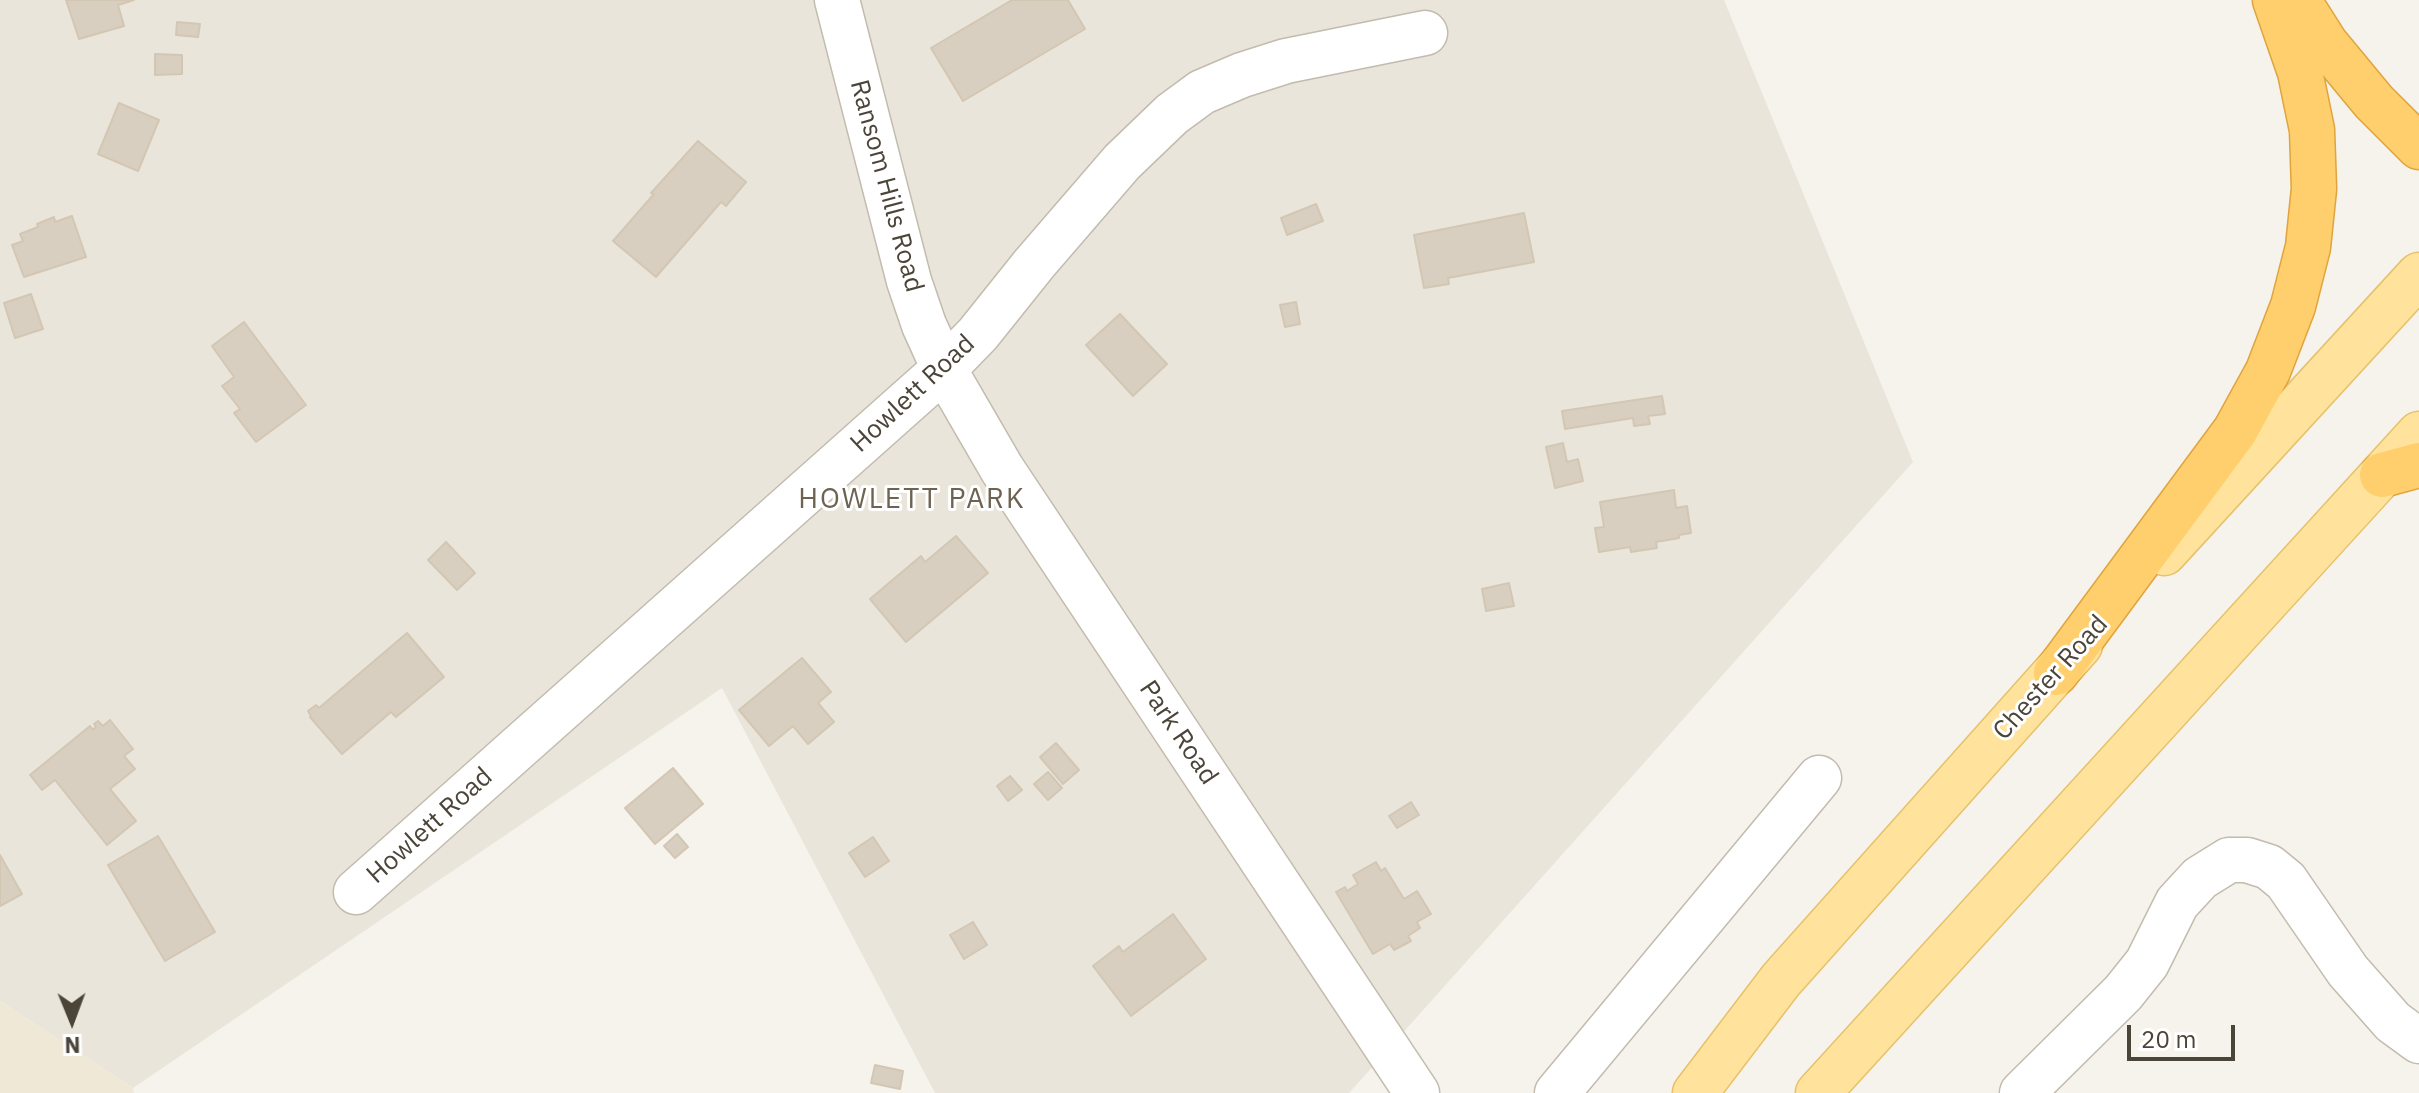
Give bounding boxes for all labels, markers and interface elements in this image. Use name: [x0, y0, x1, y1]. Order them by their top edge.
street label: Ransom Hills Road: [843, 76, 929, 296]
street label: Howlett Road: [845, 329, 981, 459]
district label: HOWLETT PARK: [798, 483, 1026, 517]
street label: Chester Road: [1987, 609, 2115, 747]
street label: Park Road: [1132, 675, 1224, 791]
street label: Howlett Road: [361, 762, 499, 890]
north arrow: [32, 981, 112, 1061]
scale bar: [2131, 1009, 2239, 1059]
text: 20 m: [2141, 1023, 2196, 1055]
text: N: [64, 1031, 81, 1060]

